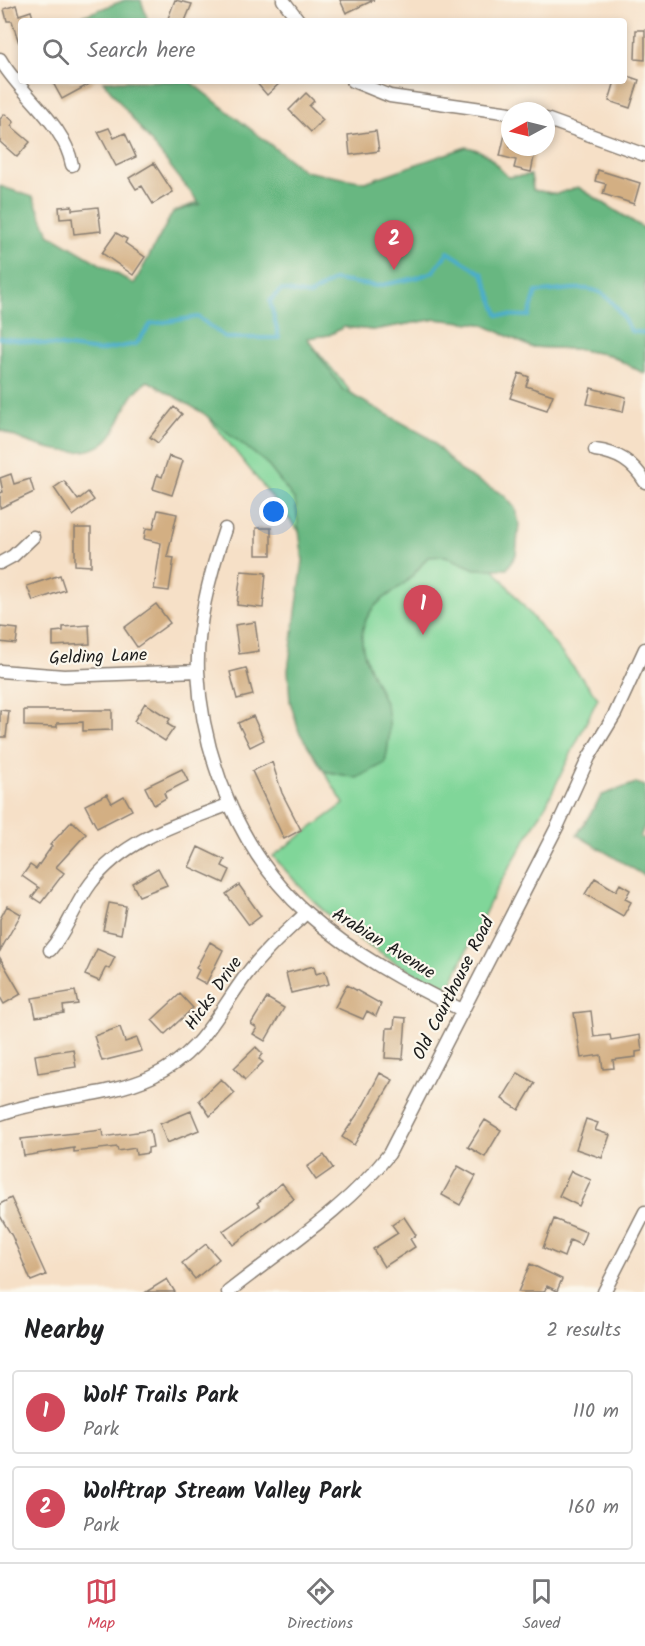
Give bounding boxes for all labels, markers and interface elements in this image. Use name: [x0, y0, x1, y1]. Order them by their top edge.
search box: [18, 18, 627, 84]
text: Search here: [87, 34, 195, 69]
icon: search: [39, 35, 72, 68]
north arrow: [501, 102, 555, 156]
pin: 2: [374, 220, 414, 270]
your location: [259, 497, 288, 526]
pin: 1: [404, 586, 442, 635]
street label: Gelding Lane: [49, 641, 148, 674]
street label: Arabian Avenue: [326, 901, 441, 988]
street label: Old Courthouse Road: [406, 911, 504, 1066]
street label: Hicks Drive: [178, 951, 251, 1037]
text: Nearby: [24, 1310, 104, 1352]
text: 2 results: [546, 1315, 621, 1347]
text: Wolf Trails Park: [83, 1379, 238, 1414]
text: 1: [42, 1396, 49, 1428]
text: 110 m: [573, 1396, 619, 1428]
text: Park: [83, 1414, 119, 1446]
text: Wolftrap Stream Valley Park: [83, 1475, 361, 1510]
text: 2: [40, 1492, 51, 1524]
text: 160 m: [568, 1492, 619, 1524]
text: Park: [83, 1510, 119, 1542]
tab: Map: [85, 1575, 118, 1636]
tab: Directions: [287, 1575, 353, 1636]
tab: Saved: [522, 1575, 560, 1636]

